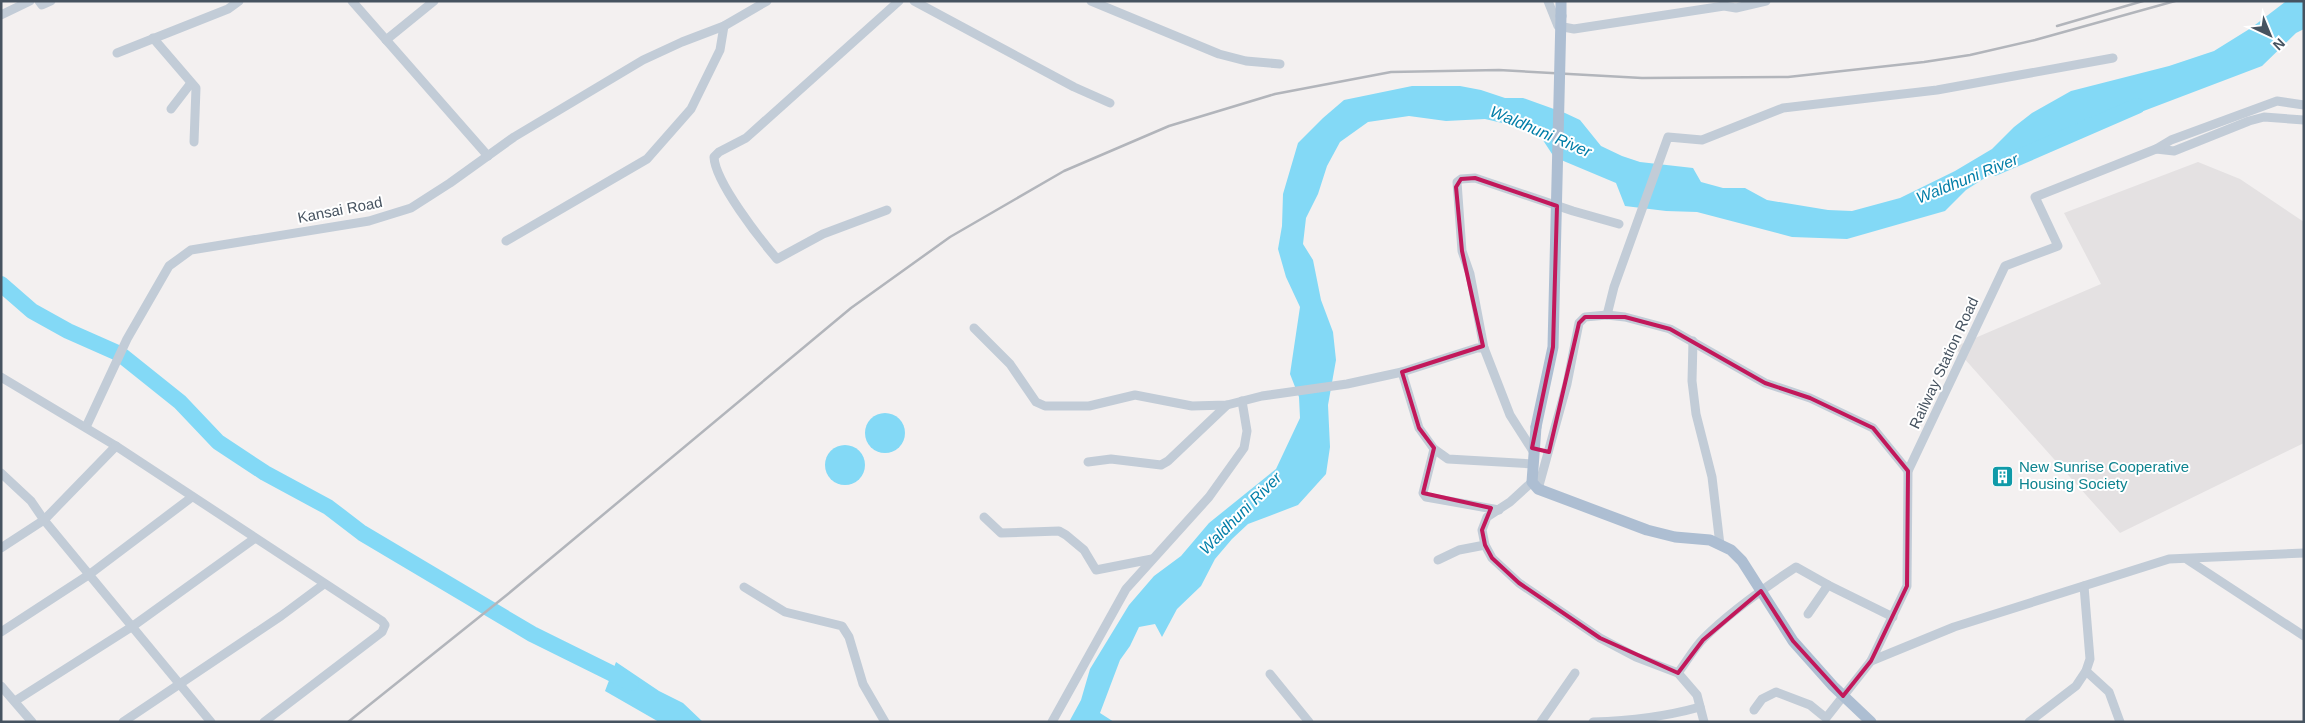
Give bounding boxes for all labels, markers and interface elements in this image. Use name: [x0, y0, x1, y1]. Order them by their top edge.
north arrow: [2245, 10, 2295, 60]
text: N: [2270, 35, 2288, 54]
water label: Waldhuni River: [1488, 102, 1595, 161]
water label: Waldhuni River: [1914, 150, 2021, 207]
street label: Kansai Road: [296, 193, 384, 226]
street label: Railway Station Road: [1906, 294, 1982, 431]
place label: New Sunrise Cooperative Housing Society: [2019, 458, 2189, 492]
building icon: New Sunrise Cooperative Housing Society: [1991, 464, 2015, 488]
water label: Waldhuni River: [1196, 469, 1285, 558]

